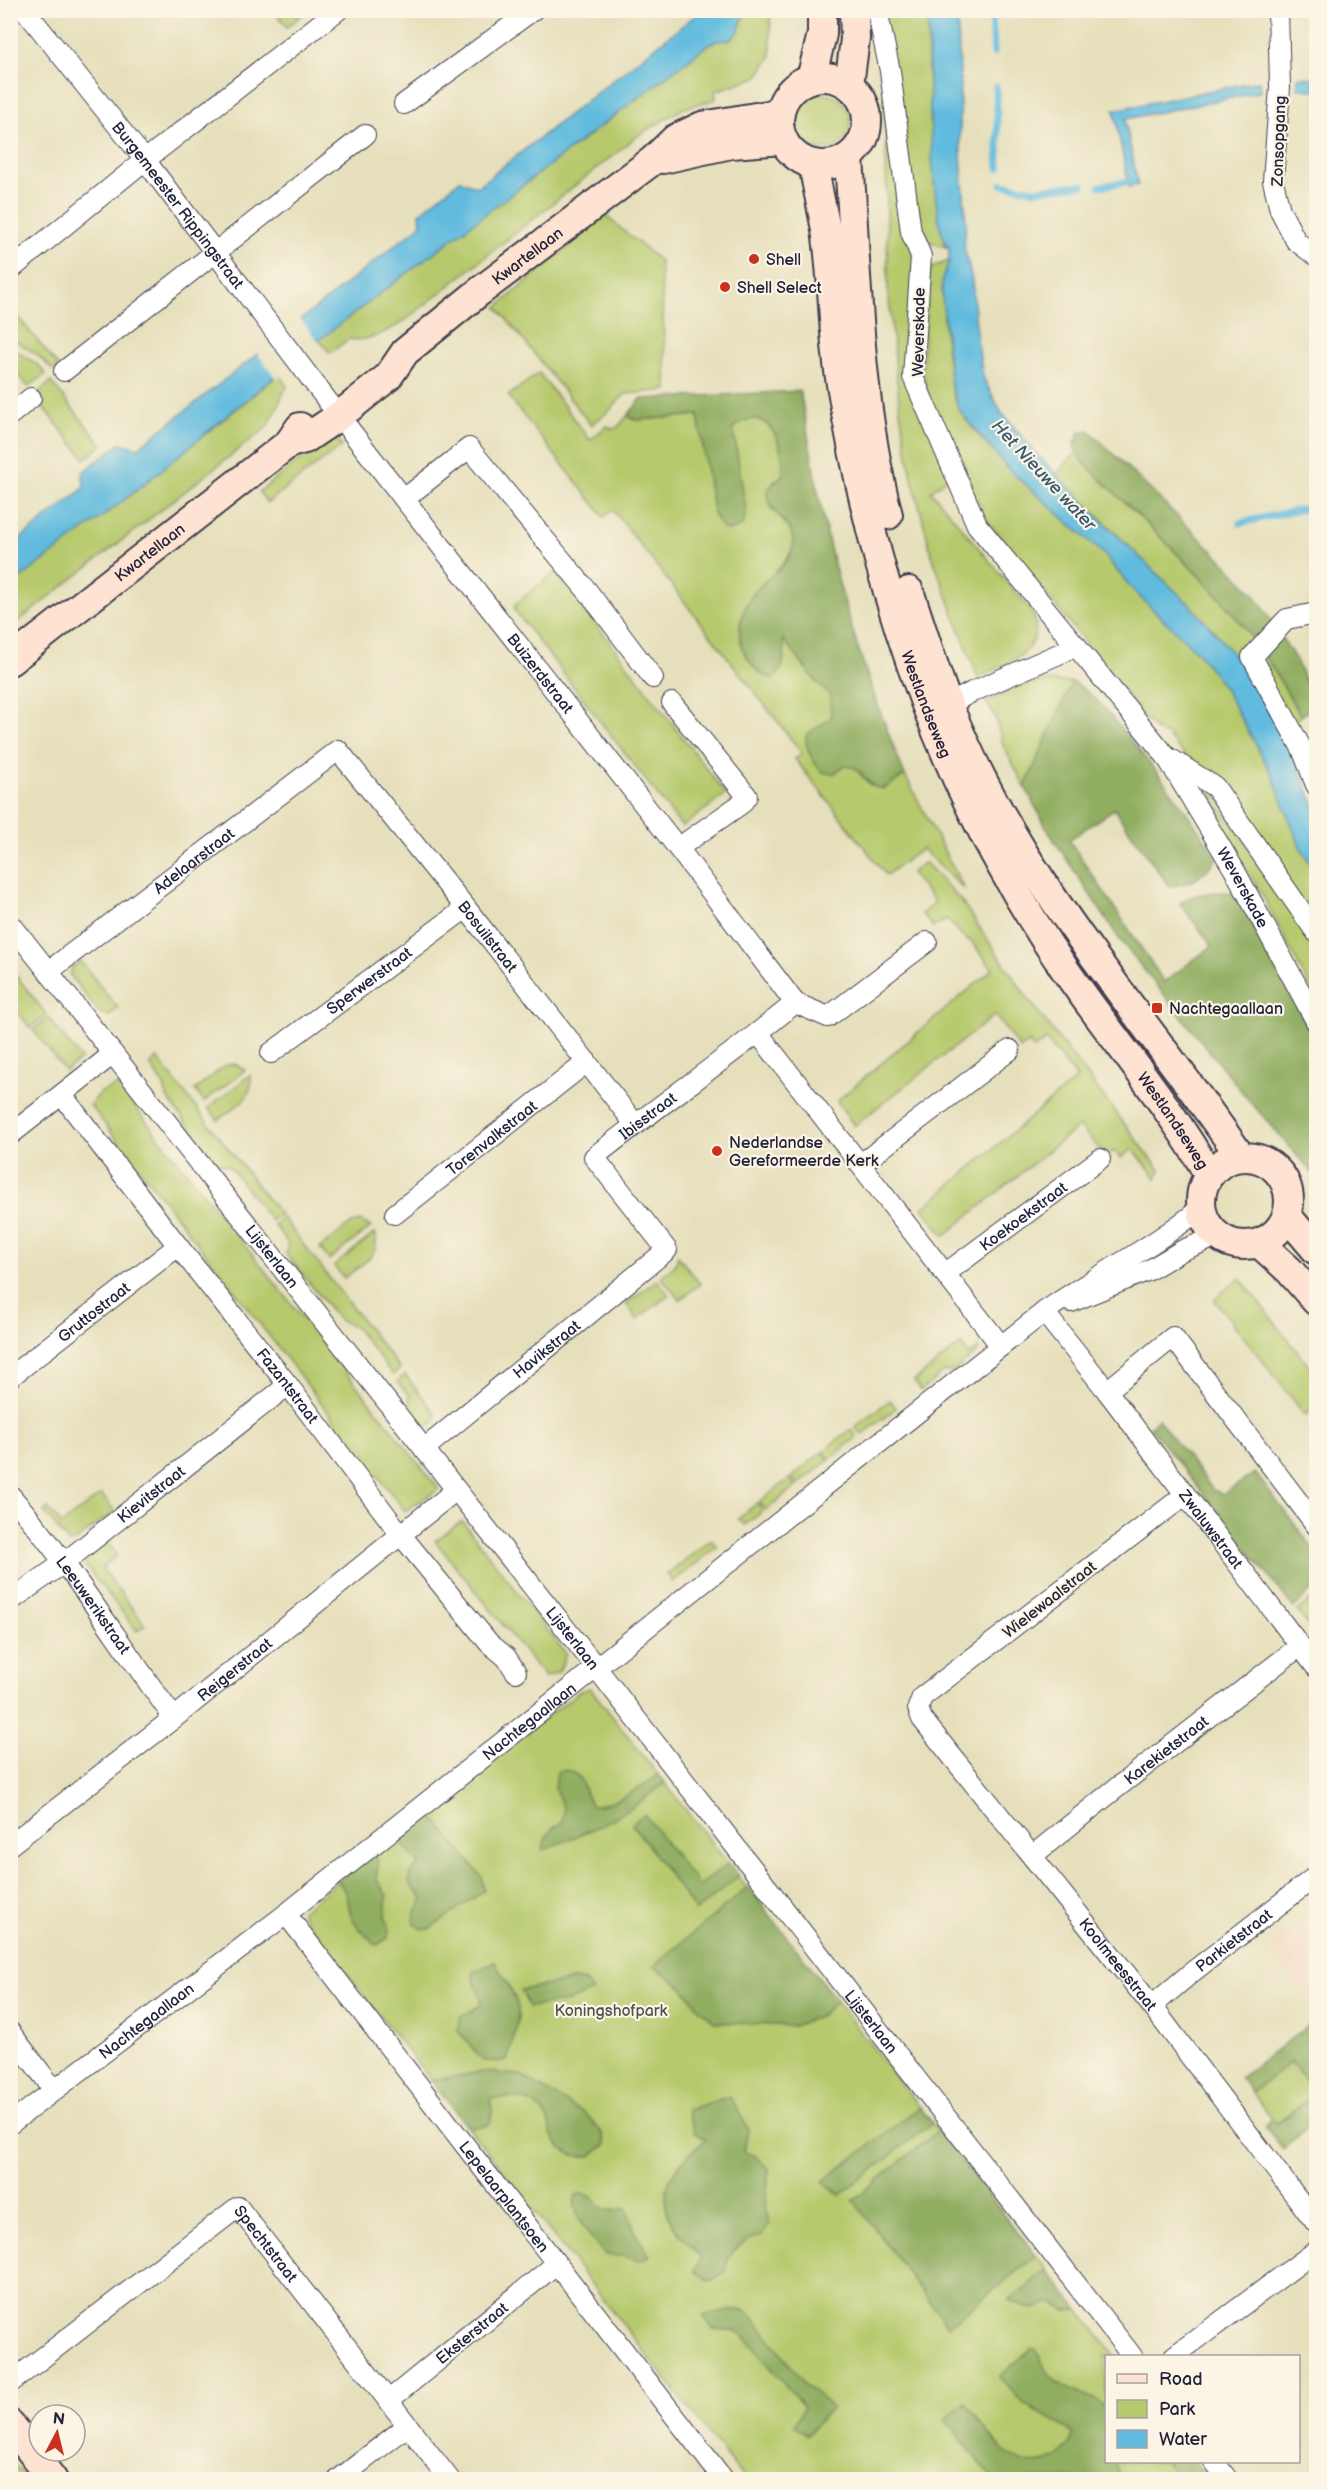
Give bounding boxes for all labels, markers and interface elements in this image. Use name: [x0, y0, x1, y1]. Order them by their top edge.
street label: Zonsopgang: [1268, 95, 1291, 188]
street label: Burgemeester Rippingstraat: [107, 118, 247, 293]
street label: Kwartellaan: [489, 224, 567, 290]
place label: Shell: [766, 251, 801, 270]
marker: Shell: [747, 252, 761, 266]
place label: Shell Select: [737, 279, 822, 298]
marker: Shell Select: [718, 280, 732, 294]
street label: Weverskade: [909, 287, 930, 377]
water label: Het Nieuwe water: [987, 416, 1101, 536]
street label: Kwartellaan: [112, 520, 189, 587]
street label: Buizerdstraat: [502, 630, 577, 718]
street label: Westlandseweg: [896, 648, 955, 761]
street label: Adelaarstraat: [150, 825, 239, 899]
street label: Weverskade: [1212, 844, 1272, 932]
street label: Bosuilstraat: [453, 898, 521, 977]
street label: Sperwerstraat: [323, 943, 416, 1019]
place label: Nachtegaallaan: [1169, 1000, 1283, 1019]
marker: Nachtegaallaan: [1150, 1001, 1164, 1015]
street label: Westlandseweg: [1132, 1069, 1212, 1173]
street label: Ibisstraat: [616, 1089, 681, 1145]
street label: Torenvalkstraat: [443, 1097, 542, 1181]
place label: Nederlandse Gereformeerde Kerk: [729, 1134, 879, 1171]
marker: Nederlandse Gereformeerde Kerk: [710, 1144, 724, 1158]
street label: Koekoekstraat: [977, 1178, 1072, 1256]
street label: Lijsterlaan: [240, 1222, 302, 1292]
street label: Gruttostraat: [55, 1279, 135, 1347]
street label: Havikstraat: [510, 1317, 585, 1383]
street label: Fazantstraat: [252, 1345, 322, 1428]
street label: Kievitstraat: [114, 1462, 189, 1528]
street label: Zwaluwstraat: [1174, 1486, 1246, 1573]
street label: Leeuwerikstraat: [51, 1553, 133, 1658]
street label: Wielewaalstraat: [999, 1558, 1101, 1643]
street label: Lijsterlaan: [541, 1604, 602, 1674]
street label: Reigerstraat: [194, 1634, 277, 1706]
street label: Nachtegaallaan: [479, 1679, 580, 1765]
street label: Karekietstraat: [1121, 1712, 1213, 1789]
street label: Parkietstraat: [1193, 1906, 1277, 1977]
street label: Koolmeesstraat: [1074, 1915, 1160, 2015]
street label: Nachtegaallaan: [96, 1980, 198, 2064]
street label: Lijsterlaan: [840, 1987, 901, 2058]
park label: Koningshofpark: [555, 2002, 668, 2021]
street label: Lepelaarplantsoen: [454, 2138, 552, 2257]
street label: Spechtstraat: [229, 2202, 301, 2286]
street label: Eksterstraat: [433, 2299, 513, 2369]
legend: [1105, 2355, 1300, 2463]
text: Road: [1159, 2369, 1203, 2390]
text: Park: [1159, 2399, 1195, 2420]
north arrow: [27, 2403, 87, 2463]
text: N: [52, 2409, 66, 2430]
text: Water: [1159, 2429, 1207, 2450]

